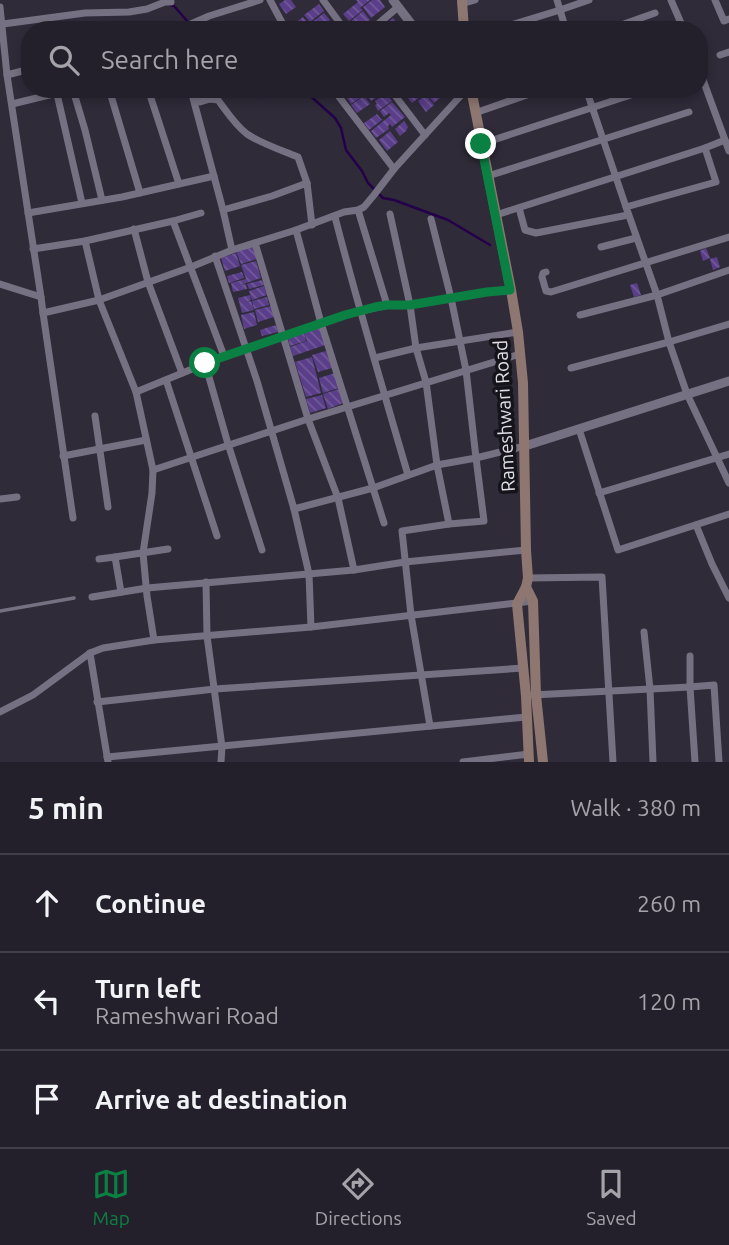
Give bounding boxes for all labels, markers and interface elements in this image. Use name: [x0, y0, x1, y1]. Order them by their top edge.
search box: [21, 21, 708, 98]
icon: search: [45, 41, 83, 79]
text: Search here: [101, 45, 238, 74]
route end: [465, 128, 496, 159]
street label: Rameshwari Road: [489, 340, 519, 492]
route start: [189, 347, 220, 378]
text: 5 min: [28, 791, 104, 825]
text: Walk · 380 m: [570, 795, 701, 820]
icon: ahead: [28, 884, 66, 922]
text: Continue: [95, 889, 206, 918]
text: 260 m: [637, 891, 701, 916]
text: Turn left: [95, 974, 201, 1003]
icon: left: [28, 982, 66, 1020]
text: 120 m: [637, 989, 701, 1014]
text: Rameshwari Road: [95, 1003, 279, 1028]
icon: arrive: [28, 1080, 66, 1118]
text: Arrive at destination: [95, 1085, 348, 1114]
tab: Map: [92, 1165, 130, 1229]
tab: Directions: [315, 1165, 402, 1229]
tab: Saved: [586, 1165, 637, 1229]

